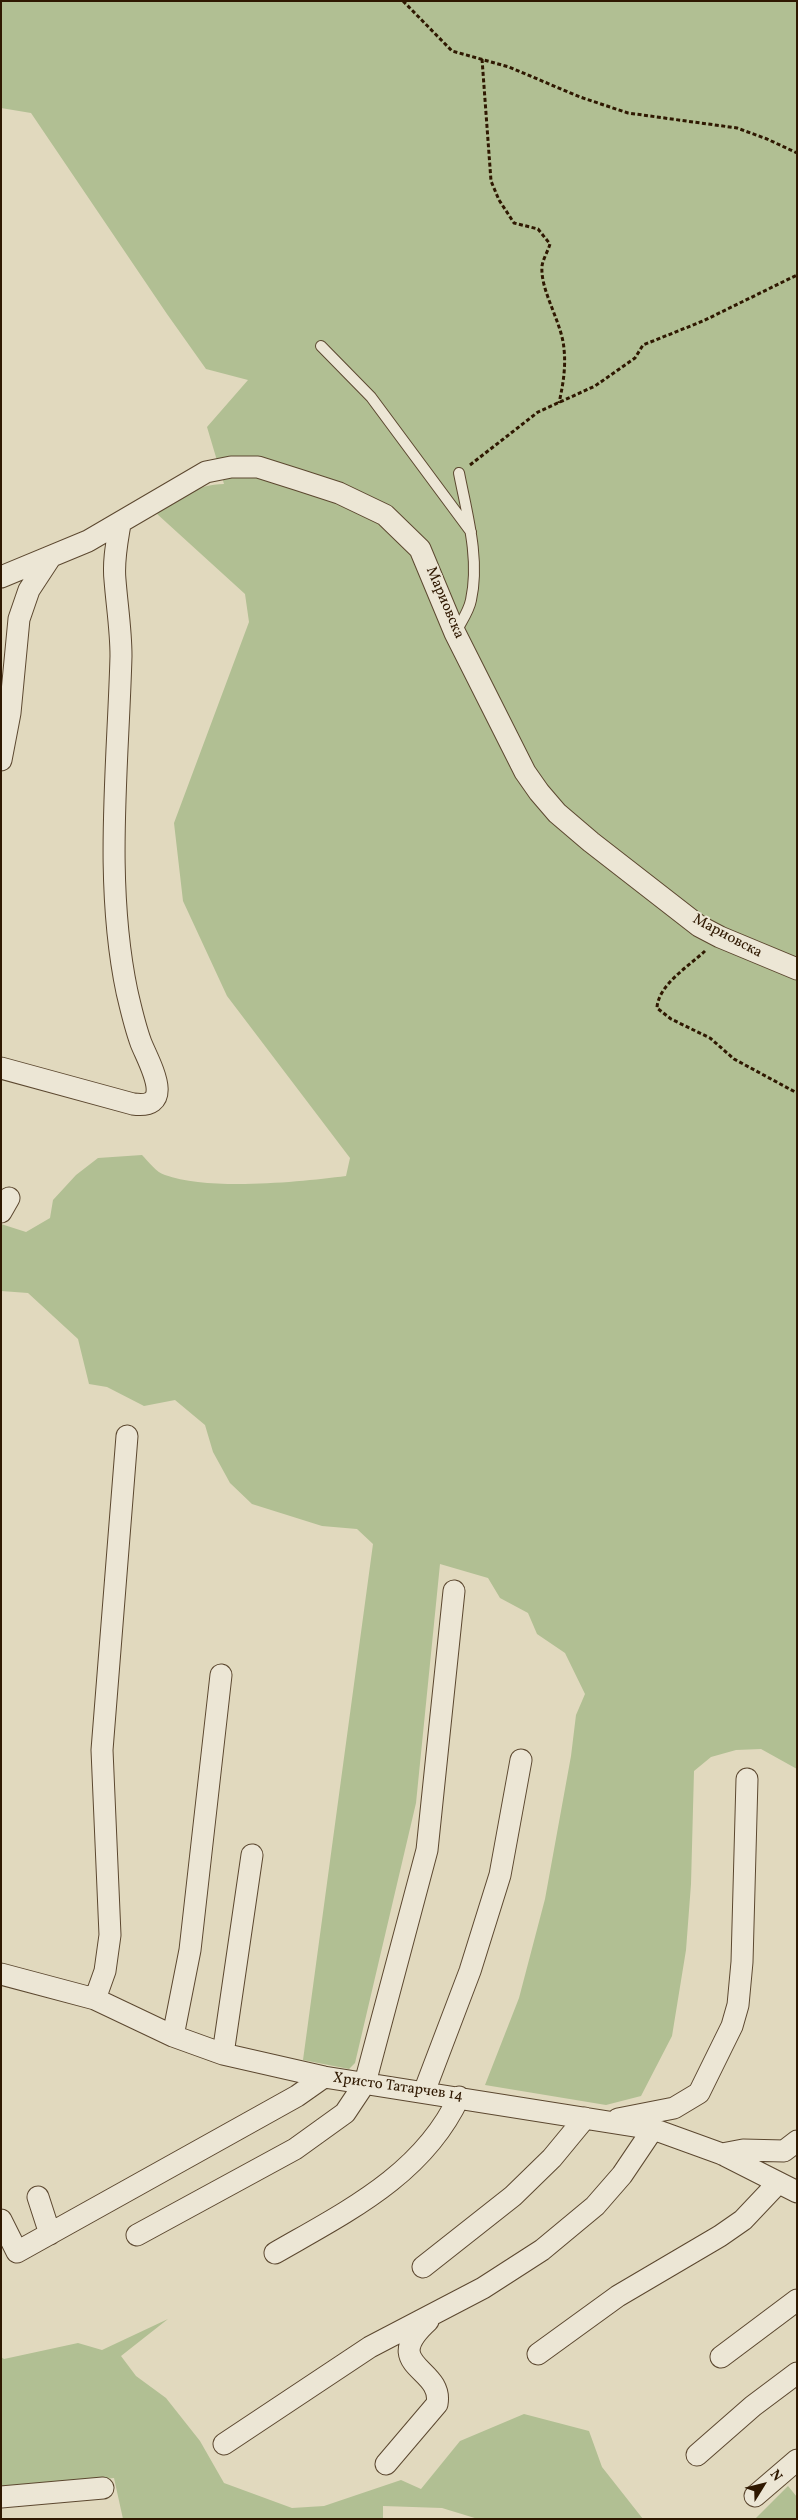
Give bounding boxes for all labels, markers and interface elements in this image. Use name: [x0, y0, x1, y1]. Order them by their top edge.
street label: Мариовска: [421, 564, 467, 642]
street label: Мариовска: [689, 911, 765, 963]
street label: Христо Татарчев 14: [332, 2070, 464, 2106]
north arrow: [738, 2460, 788, 2510]
text: N: [765, 2466, 786, 2486]

